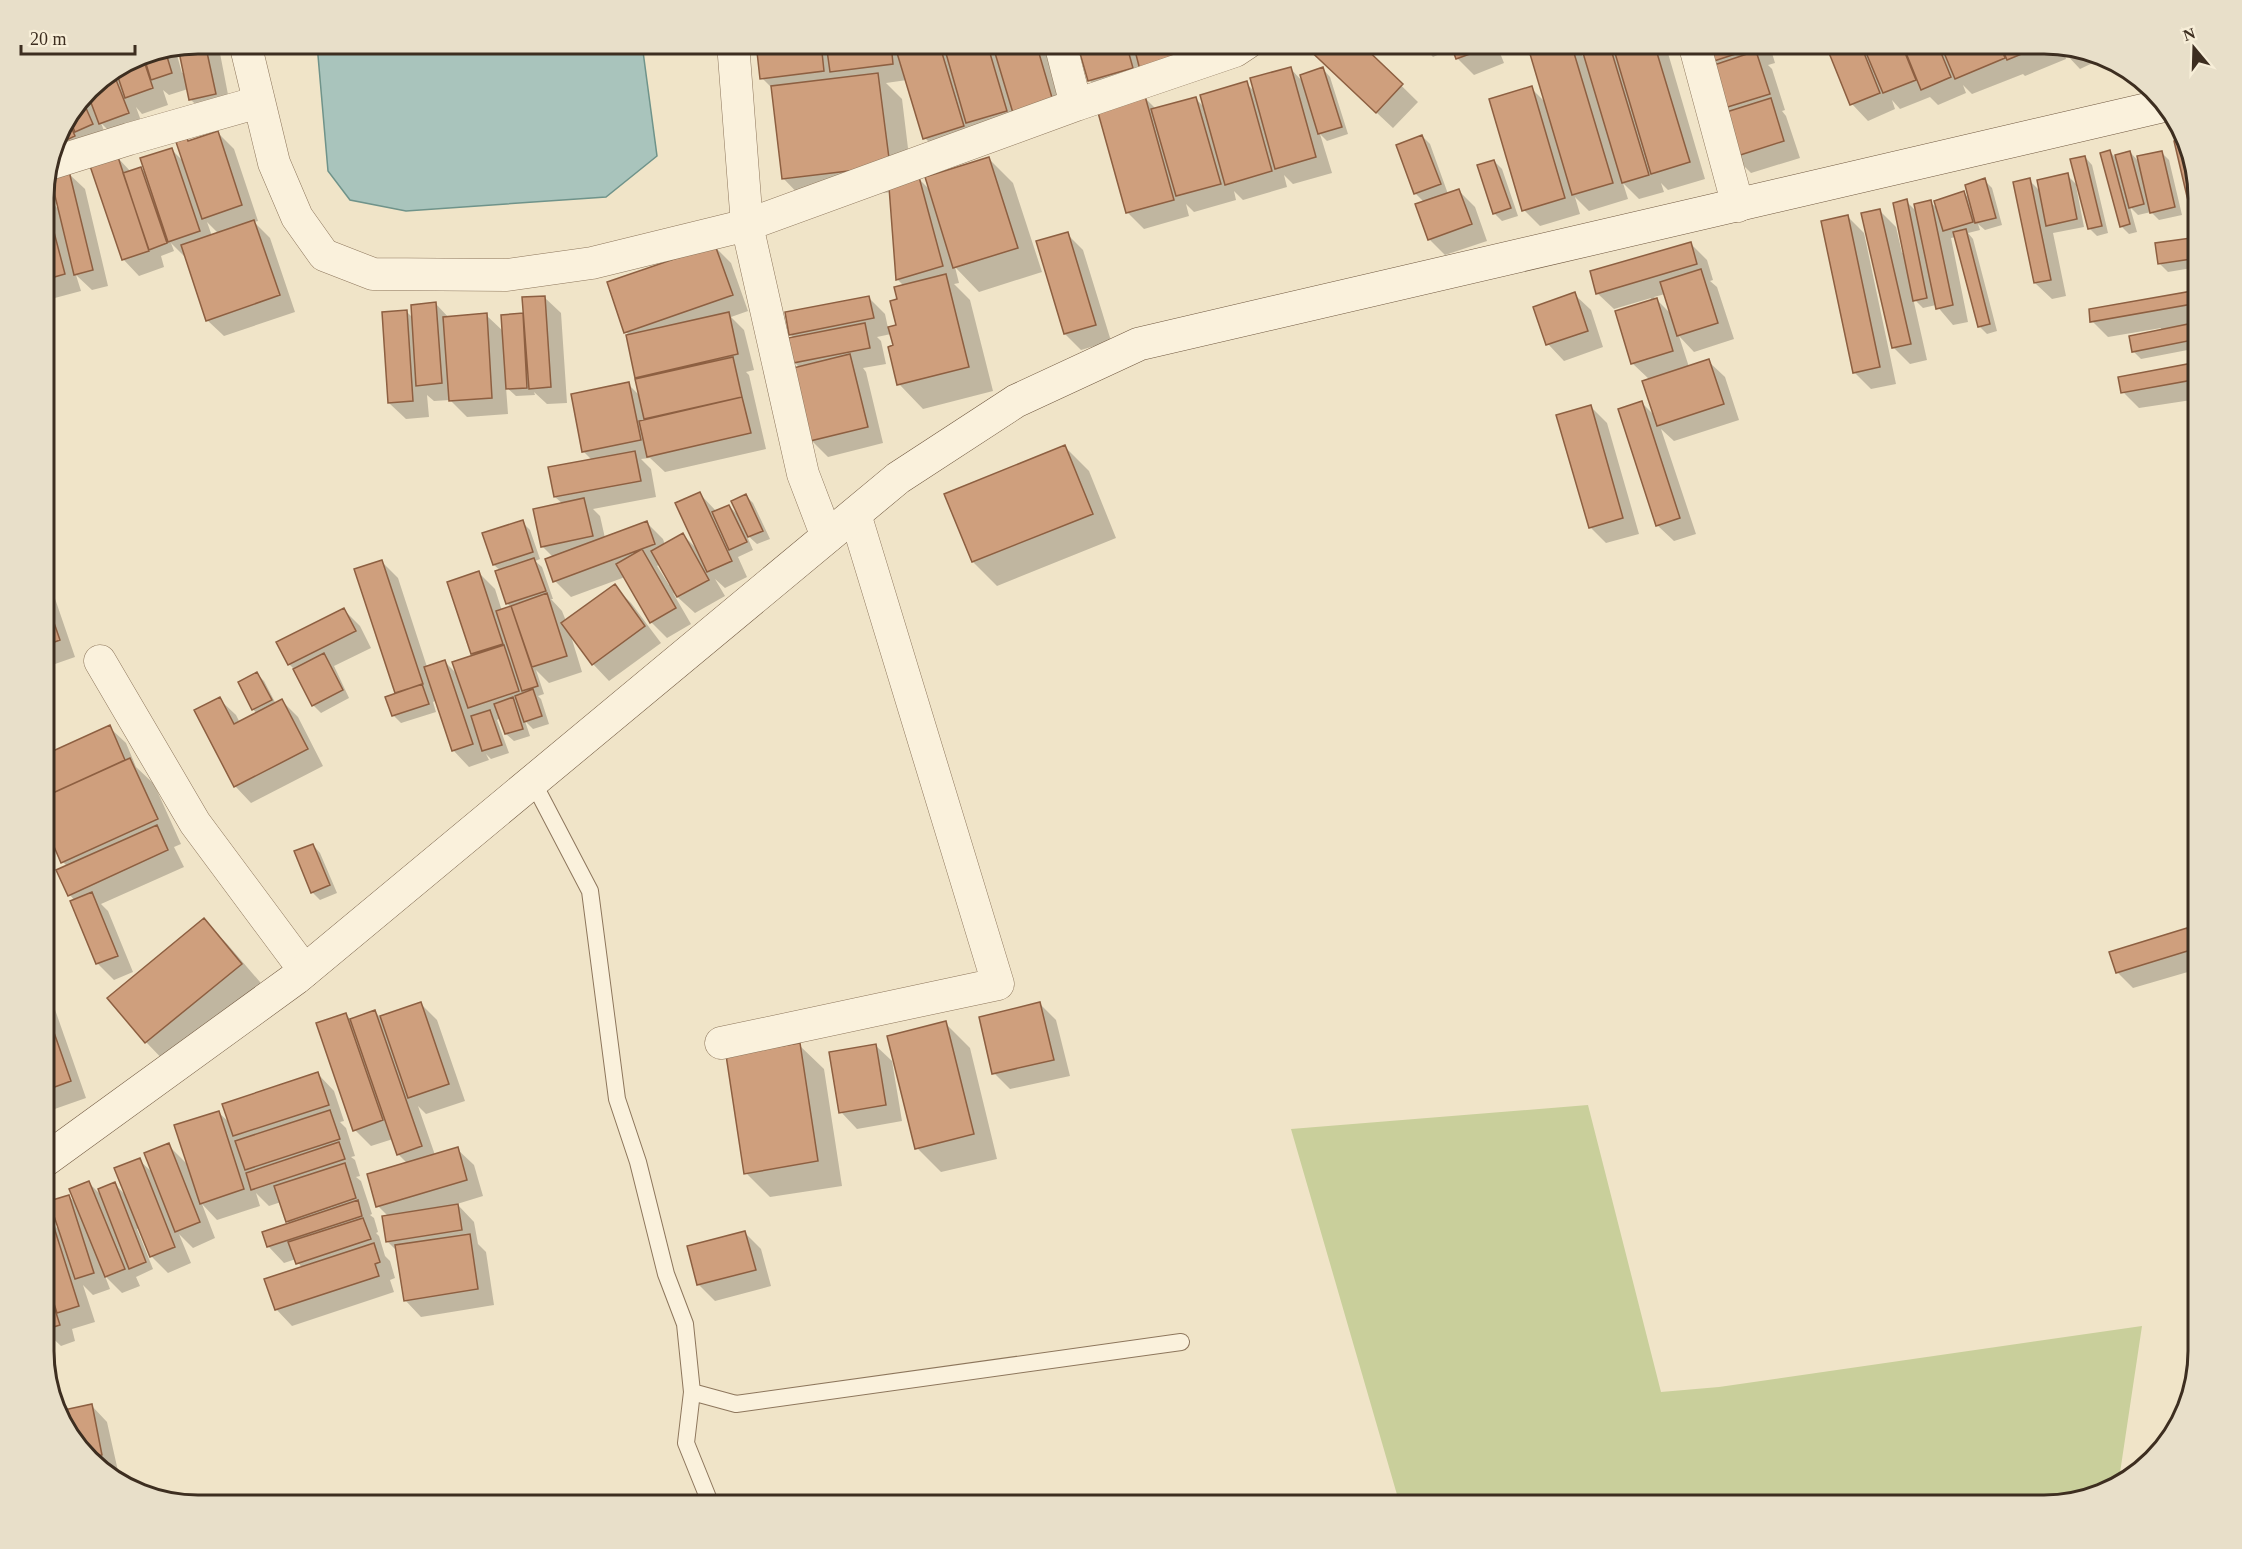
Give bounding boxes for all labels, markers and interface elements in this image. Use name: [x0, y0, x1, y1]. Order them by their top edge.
scale bar: [21, 18, 135, 56]
north arrow: [2164, 18, 2224, 78]
text: N: [2181, 24, 2198, 44]
text: 20 m: [30, 29, 67, 49]

